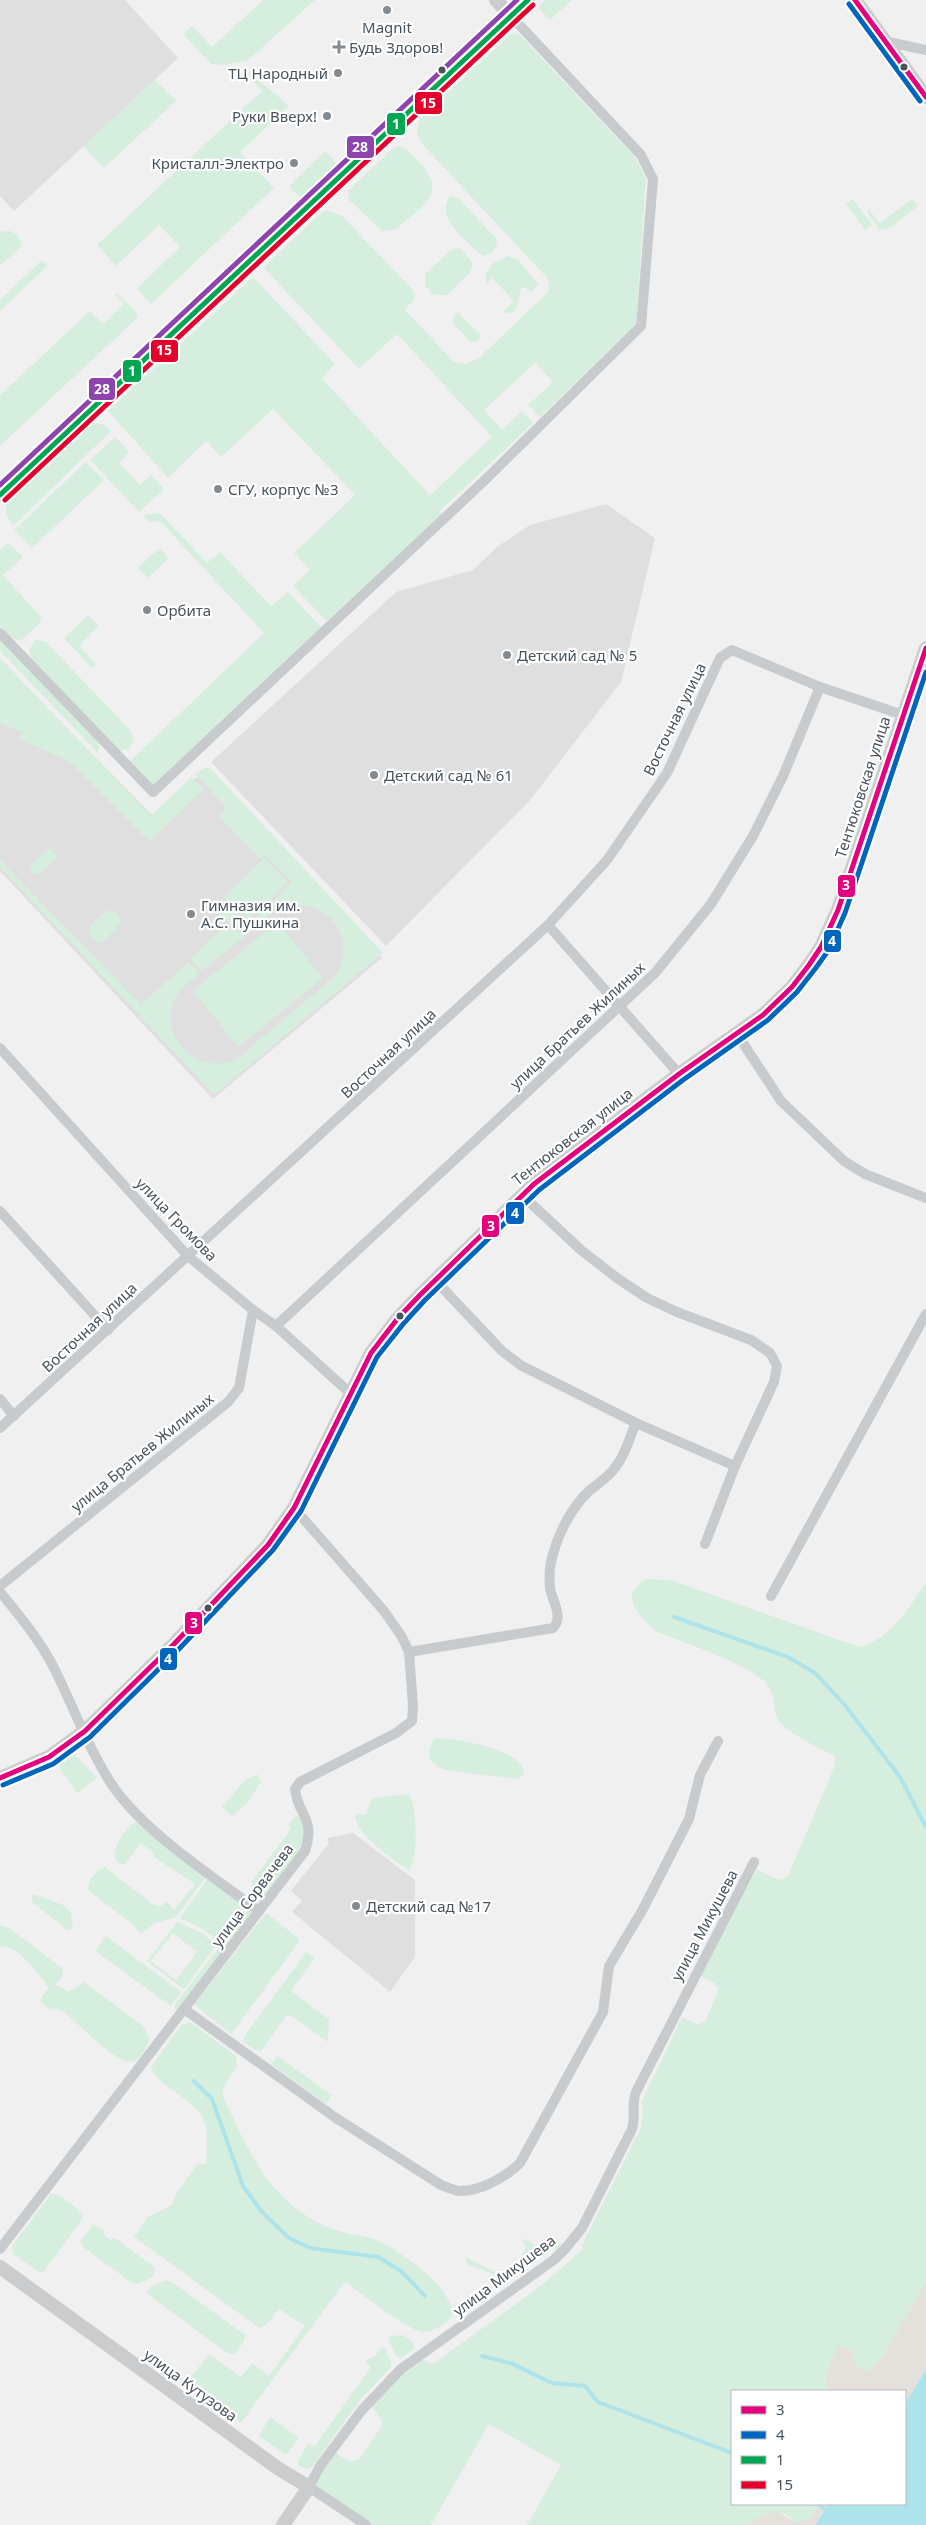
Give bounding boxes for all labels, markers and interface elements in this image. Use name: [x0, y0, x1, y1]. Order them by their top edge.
marker: Magnit: [381, 4, 393, 16]
place label: Magnit: [362, 17, 412, 37]
place label: Будь Здоров!: [349, 37, 443, 57]
marker: Будь Здоров!: [333, 41, 345, 53]
unlabelled marker: [899, 62, 909, 72]
place label: ТЦ Народный: [228, 63, 328, 83]
unlabelled marker: [437, 65, 447, 75]
marker: ТЦ Народный: [332, 67, 344, 79]
line badge: 15: [414, 91, 443, 115]
text: 15: [420, 93, 436, 112]
place label: Руки Вверх!: [232, 106, 317, 126]
marker: Руки Вверх!: [321, 110, 333, 122]
line badge: 1: [386, 112, 406, 136]
text: 1: [392, 114, 400, 133]
line badge: 28: [346, 135, 375, 159]
text: 28: [352, 137, 368, 156]
place label: Кристалл-Электро: [151, 153, 284, 173]
marker: Кристалл-Электро: [288, 157, 300, 169]
line badge: 15: [150, 339, 179, 363]
text: 15: [156, 340, 172, 359]
line badge: 1: [122, 359, 142, 383]
text: 1: [128, 361, 136, 380]
line badge: 28: [88, 377, 116, 401]
text: 28: [94, 379, 110, 398]
place label: СГУ, корпус №3: [228, 479, 339, 499]
marker: СГУ, корпус №3: [212, 483, 224, 495]
place label: Орбита: [157, 600, 211, 620]
marker: Орбита: [141, 604, 153, 616]
place label: Детский сад № 5: [517, 645, 637, 665]
marker: Детский сад № 5: [501, 649, 513, 661]
street label: Восточная улица: [638, 659, 710, 779]
street label: Тентюковская улица: [830, 714, 894, 860]
place label: Детский сад № 61: [384, 765, 513, 785]
marker: Детский сад № 61: [368, 769, 380, 781]
line badge: 3: [837, 874, 856, 898]
text: 3: [842, 875, 850, 894]
place label: Гимназия им. А.С. Пушкина: [201, 895, 301, 932]
marker: Гимназия им. А.С. Пушкина: [185, 908, 197, 920]
line badge: 4: [823, 929, 842, 953]
text: 4: [828, 931, 836, 950]
street label: улица Братьев Жилиных: [505, 957, 649, 1093]
street label: Восточная улица: [336, 1004, 440, 1102]
street label: Тентюковская улица: [508, 1083, 636, 1189]
street label: улица Громова: [132, 1173, 222, 1265]
line badge: 4: [505, 1201, 525, 1225]
text: 4: [511, 1203, 519, 1222]
line badge: 3: [481, 1214, 500, 1238]
text: 3: [487, 1216, 495, 1235]
street label: Восточная улица: [37, 1278, 141, 1376]
unlabelled marker: [395, 1311, 405, 1321]
street label: улица Братьев Жилиных: [67, 1388, 218, 1516]
unlabelled marker: [203, 1603, 213, 1613]
line badge: 3: [184, 1611, 203, 1635]
text: 3: [190, 1613, 198, 1632]
line badge: 4: [159, 1647, 178, 1671]
text: 4: [164, 1649, 172, 1668]
street label: улица Сорвачева: [206, 1839, 298, 1951]
street label: улица Микушева: [666, 1866, 742, 1984]
place label: Детский сад №17: [366, 1896, 491, 1916]
marker: Детский сад №17: [350, 1900, 362, 1912]
street label: улица Микушева: [449, 2230, 559, 2320]
street label: улица Кутузова: [140, 2344, 242, 2426]
legend: [731, 2390, 906, 2505]
text: 3: [776, 2399, 785, 2419]
text: 4: [776, 2424, 785, 2444]
text: 1: [776, 2449, 785, 2469]
text: 15: [776, 2474, 793, 2494]

